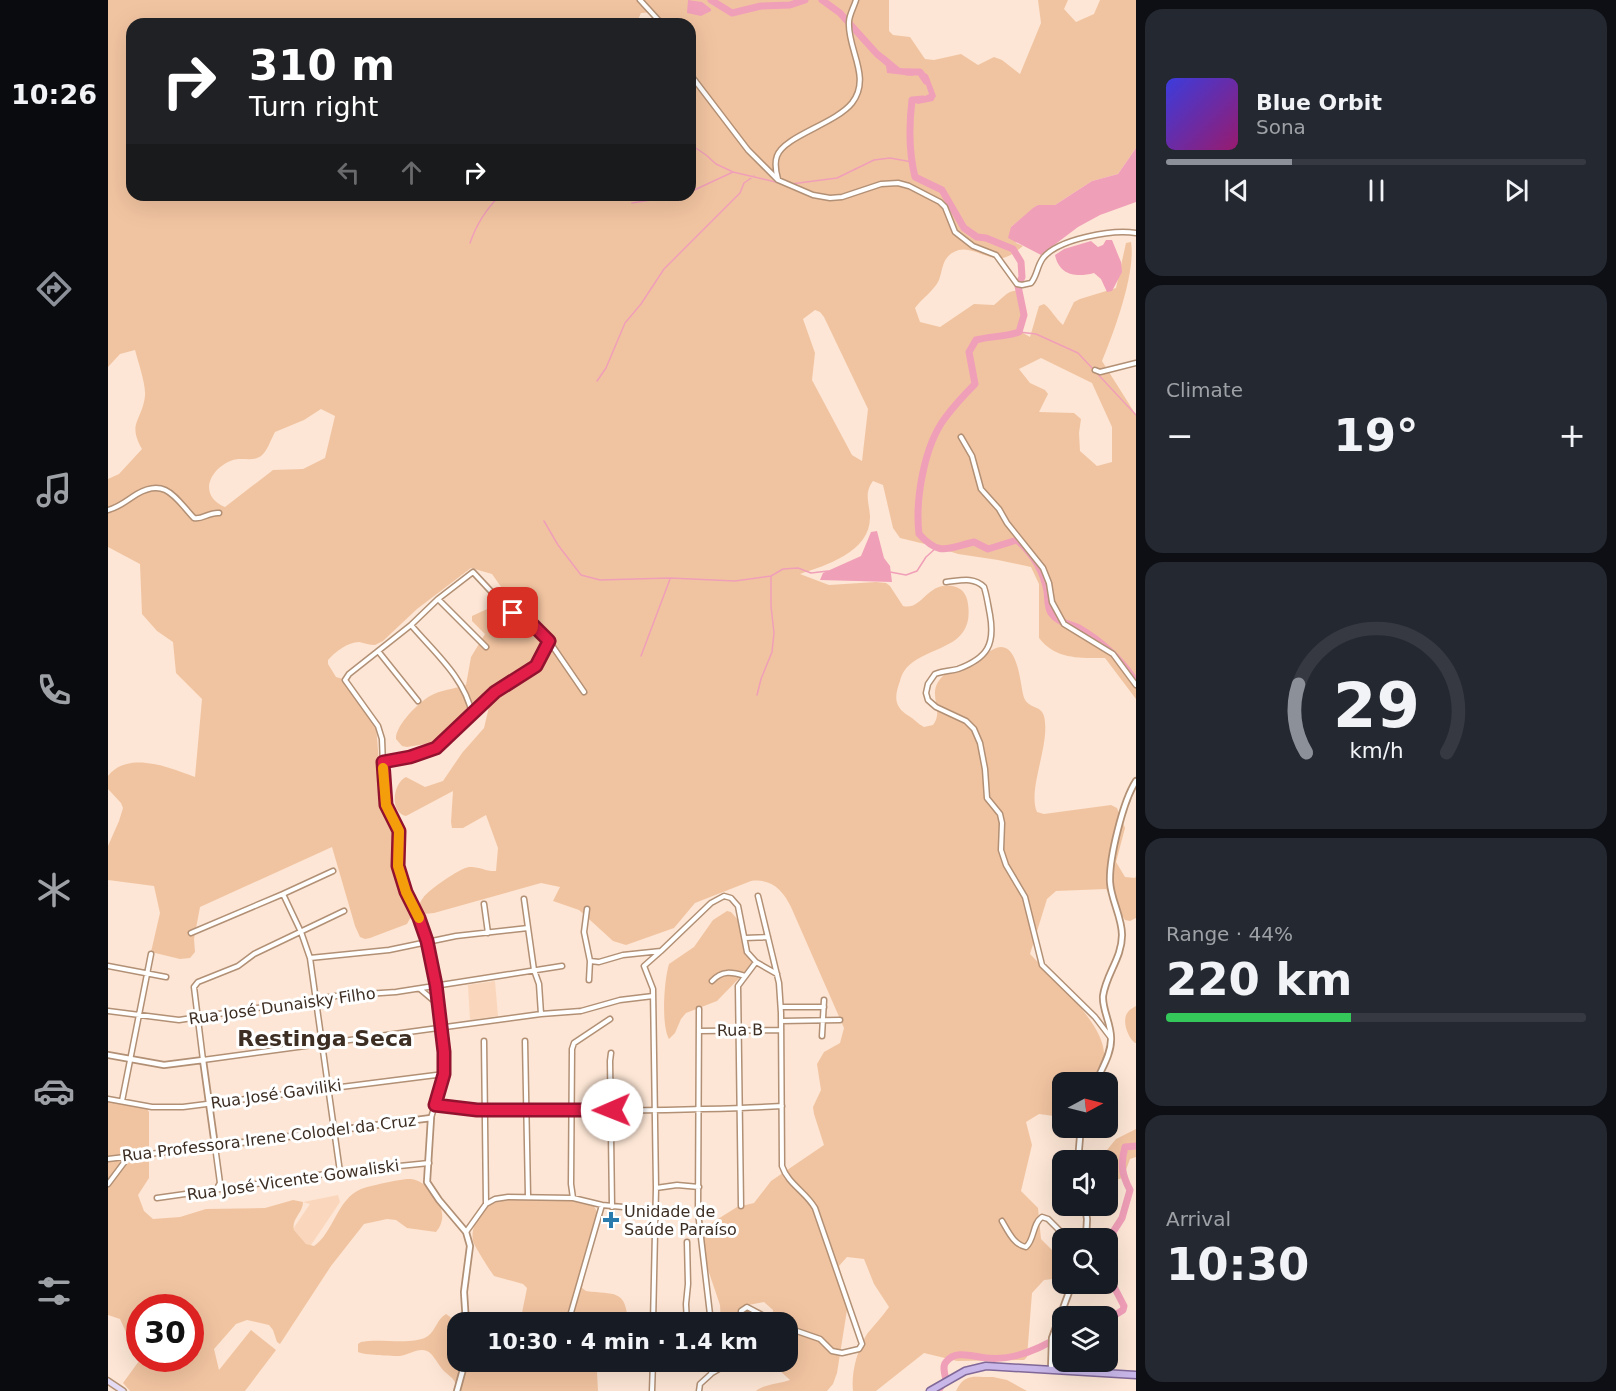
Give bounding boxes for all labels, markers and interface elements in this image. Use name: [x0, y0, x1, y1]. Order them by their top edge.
text: 310 m: [249, 41, 395, 90]
icon: right: [150, 42, 228, 120]
text: 10:26: [11, 79, 97, 110]
text: Blue Orbit: [1256, 90, 1382, 115]
text: Turn right: [249, 91, 378, 122]
text: Sona: [1256, 115, 1306, 139]
icon: left: [332, 156, 365, 189]
icon: ahead: [395, 156, 428, 189]
icon: right: [458, 156, 491, 189]
icon: previous: [1220, 174, 1253, 207]
icon: pause: [1360, 174, 1393, 207]
icon: next: [1500, 174, 1533, 207]
icon: directions: [33, 268, 75, 310]
text: Climate: [1166, 378, 1243, 402]
text: 19°: [1333, 409, 1419, 462]
text: −: [1166, 416, 1194, 455]
text: +: [1558, 416, 1586, 455]
icon: music: [33, 469, 75, 511]
pin: [487, 587, 538, 638]
icon: arrive: [496, 596, 529, 629]
icon: phone: [33, 669, 75, 711]
text: 29: [1333, 669, 1419, 742]
text: km/h: [1349, 738, 1403, 763]
icon: climate: [33, 869, 75, 911]
text: Range · 44%: [1166, 922, 1293, 946]
text: 220 km: [1166, 953, 1352, 1006]
street label: Rua José Dunaisky Filho: [187, 983, 377, 1029]
street label: Rua B: [717, 1020, 763, 1040]
district label: Restinga Seca: [237, 1026, 413, 1051]
icon: car: [33, 1070, 75, 1112]
north arrow: [1052, 1072, 1118, 1138]
map controls: [1052, 1072, 1118, 1372]
street label: Rua José Gaviliki: [209, 1075, 343, 1113]
position arrow: [580, 1078, 644, 1142]
street label: Rua Professora Irene Colodel da Cruz: [121, 1111, 417, 1165]
button: sound: [1052, 1150, 1118, 1216]
street label: Rua José Vicente Gowaliski: [186, 1156, 400, 1204]
place label: Unidade de Saúde Paraíso: [624, 1202, 737, 1239]
text: Arrival: [1166, 1207, 1231, 1231]
marker: Unidade de Saúde Paraíso: [602, 1211, 620, 1229]
button: search: [1052, 1228, 1118, 1294]
text: 10:30: [1166, 1238, 1309, 1291]
icon: filters: [33, 1270, 75, 1312]
speed limit sign: 30: [126, 1294, 204, 1372]
button: layers: [1052, 1306, 1118, 1372]
text: 10:30 · 4 min · 1.4 km: [487, 1329, 758, 1354]

